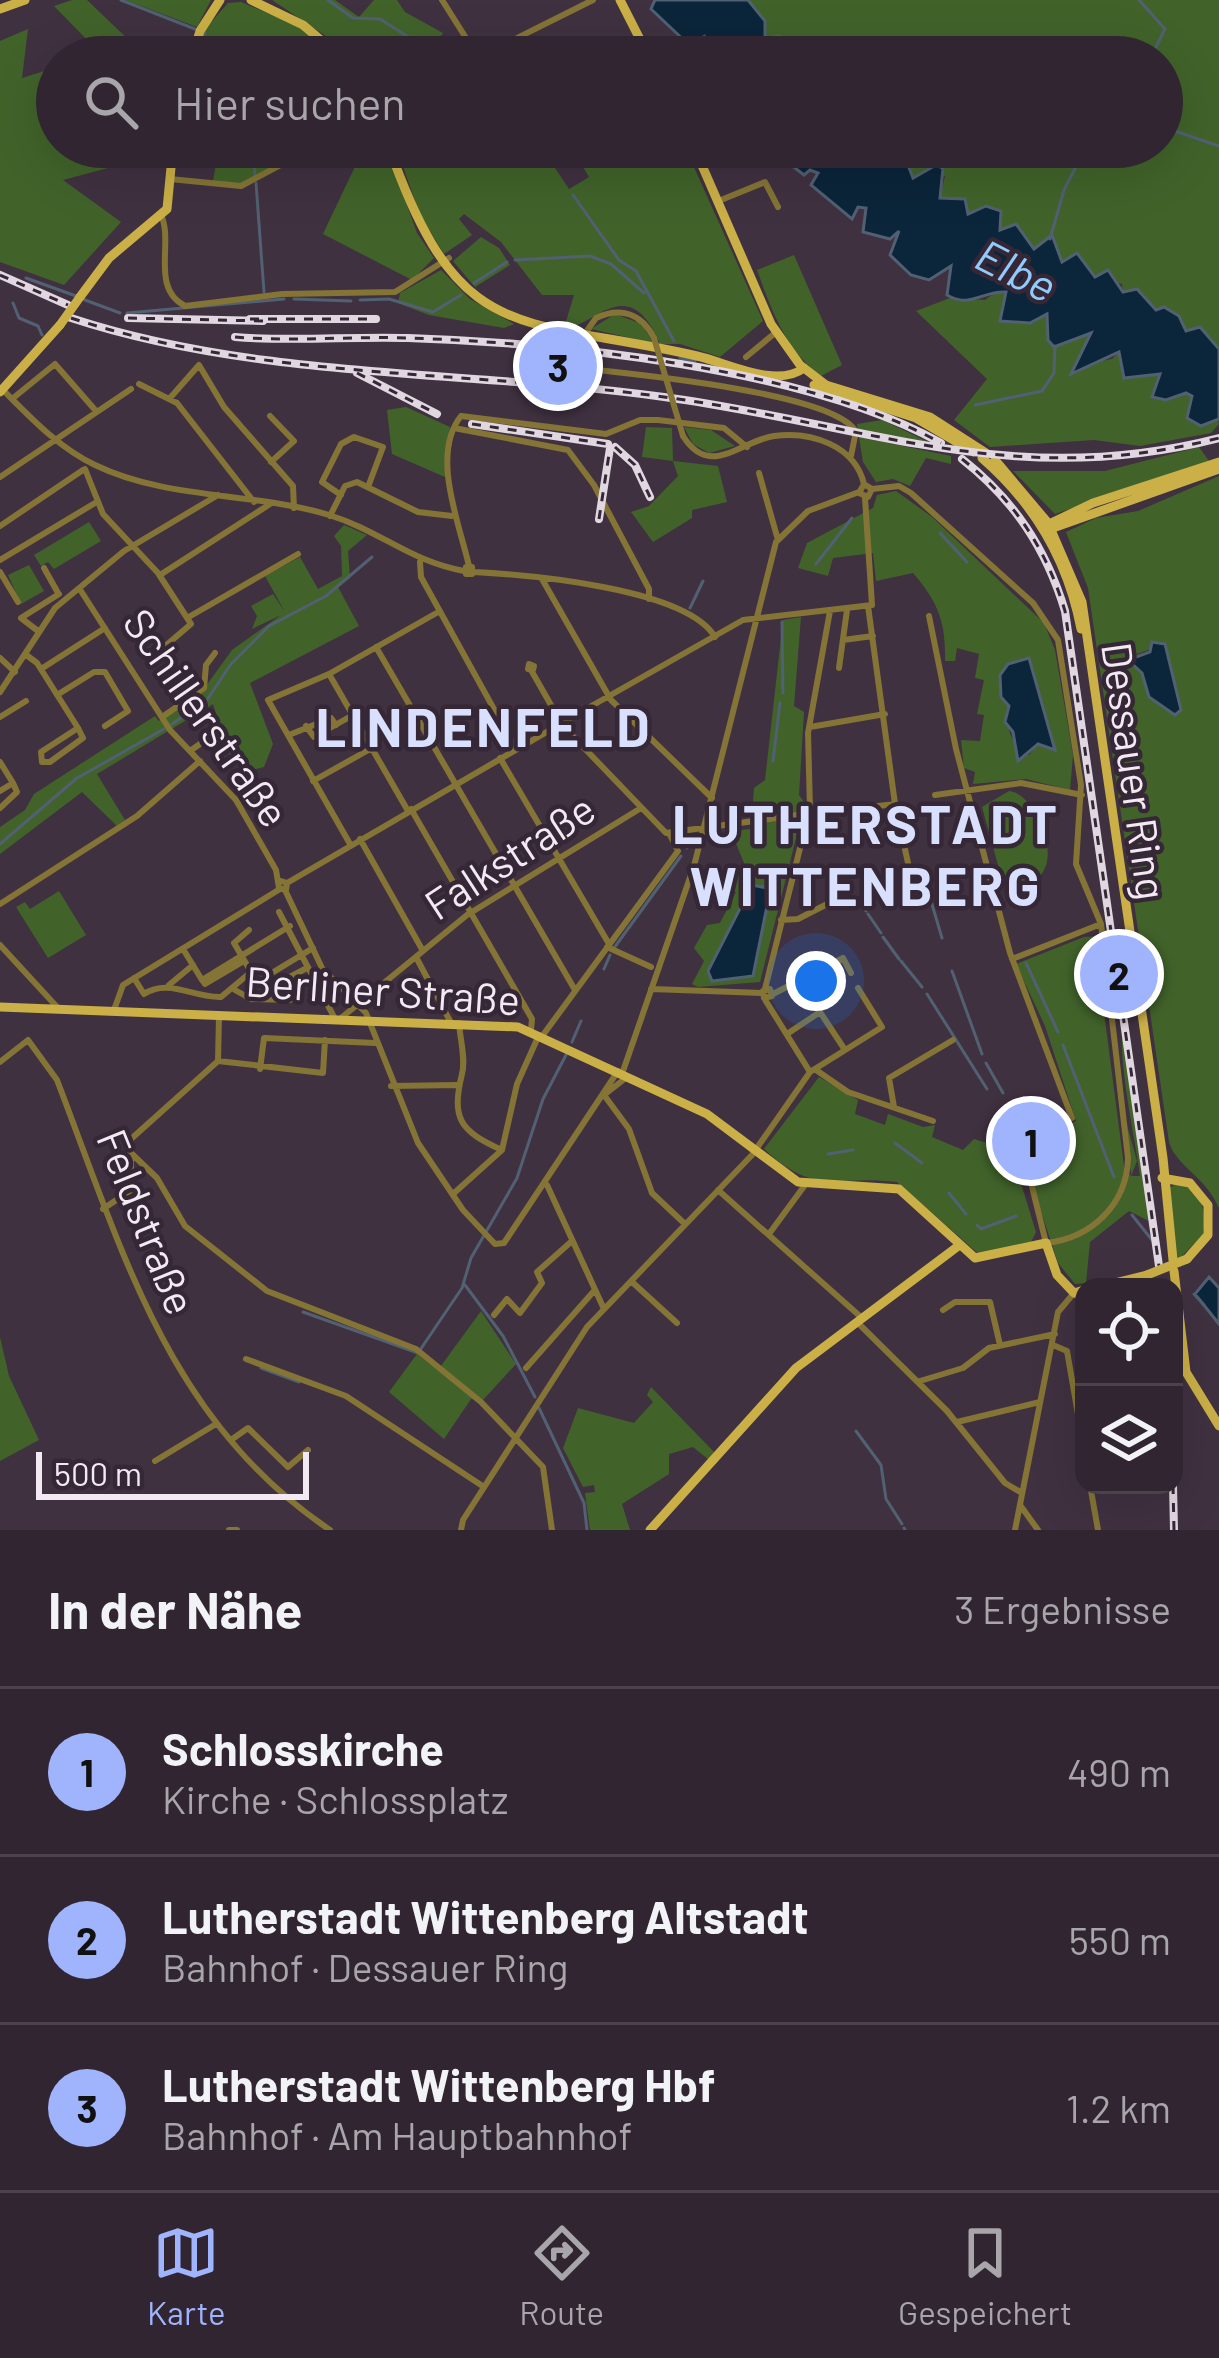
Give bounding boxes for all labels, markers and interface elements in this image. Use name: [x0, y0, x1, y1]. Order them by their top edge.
search box: [36, 36, 1183, 168]
icon: search: [78, 69, 144, 135]
text: Hier suchen: [174, 75, 406, 129]
water label: Elbe: [968, 226, 1066, 312]
pin: 3: [519, 321, 597, 411]
street label: Schillerstraße: [114, 598, 301, 835]
street label: Dessauer Ring: [1092, 639, 1179, 903]
district label: LINDENFELD: [315, 693, 653, 758]
street label: Falkstraße: [415, 782, 603, 929]
district label: LUTHERSTADT WITTENBERG: [672, 790, 1060, 917]
pin: 2: [1080, 929, 1158, 1019]
your location: [786, 951, 846, 1011]
street label: Berliner Straße: [244, 954, 522, 1024]
pin: 1: [992, 1096, 1070, 1186]
street label: Feldstraße: [88, 1121, 208, 1321]
map controls: [1075, 1278, 1183, 1494]
button: locate: [1075, 1278, 1183, 1386]
button: layers: [1075, 1386, 1183, 1494]
scale bar: [36, 1446, 309, 1499]
text: 500 m: [54, 1453, 142, 1493]
text: In der Nähe: [48, 1578, 302, 1639]
text: 3 Ergebnisse: [954, 1585, 1171, 1632]
text: Schlosskirche: [162, 1721, 444, 1775]
text: 1: [80, 1748, 94, 1795]
text: 490 m: [1067, 1748, 1171, 1795]
text: Kirche · Schlossplatz: [162, 1775, 508, 1822]
text: Lutherstadt Wittenberg Altstadt: [162, 1889, 809, 1943]
text: 2: [76, 1916, 98, 1963]
text: 550 m: [1069, 1916, 1171, 1963]
text: Bahnhof · Dessauer Ring: [162, 1943, 568, 1990]
text: Lutherstadt Wittenberg Hbf: [162, 2057, 716, 2111]
text: 3: [76, 2084, 98, 2131]
text: 1.2 km: [1066, 2084, 1171, 2131]
text: Bahnhof · Am Hauptbahnhof: [162, 2111, 632, 2158]
tab: Karte: [147, 2220, 226, 2332]
tab: Route: [519, 2220, 604, 2332]
tab: Gespeichert: [898, 2220, 1072, 2332]

